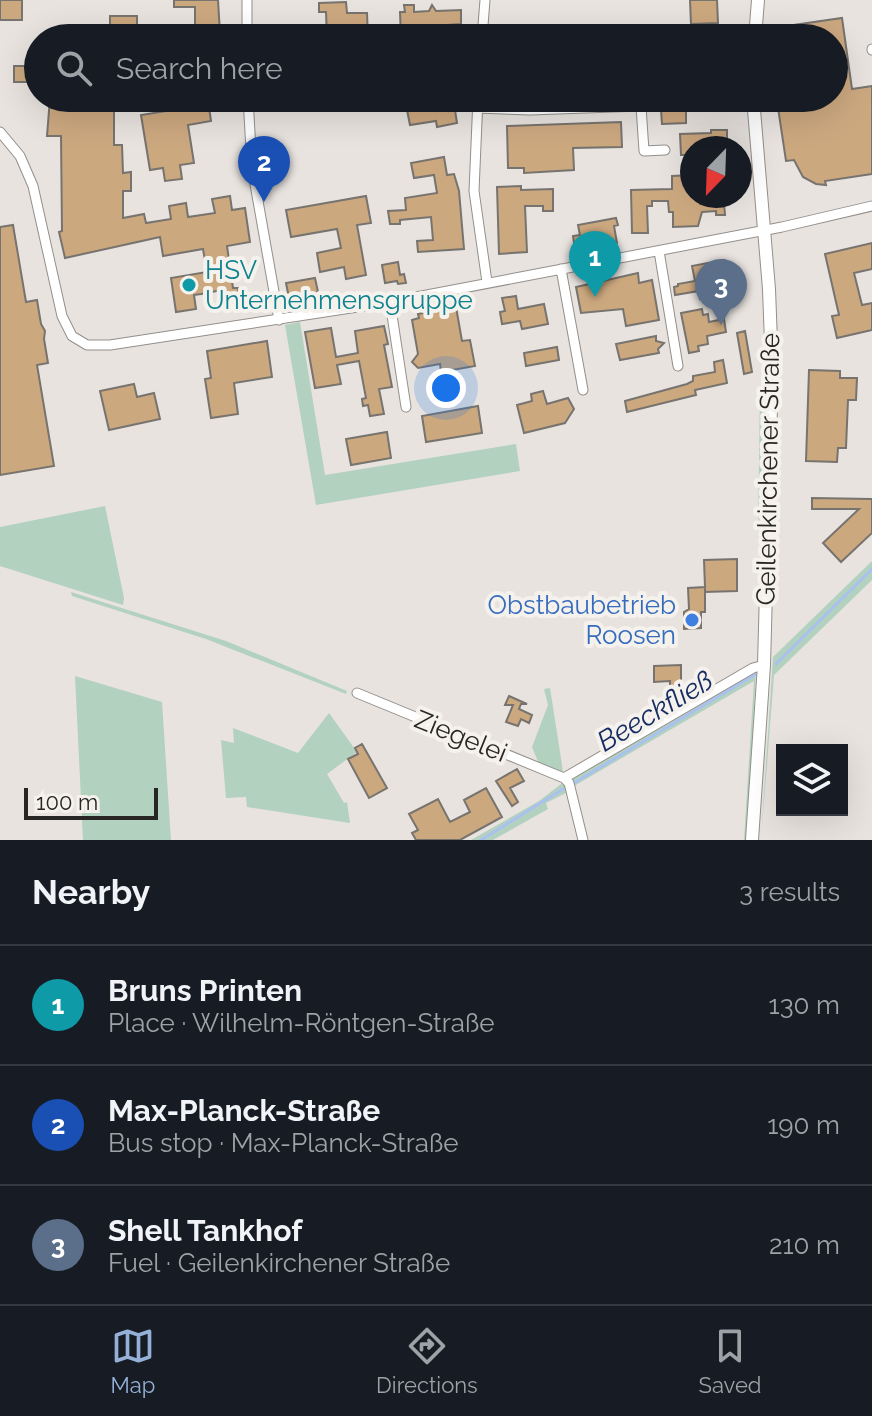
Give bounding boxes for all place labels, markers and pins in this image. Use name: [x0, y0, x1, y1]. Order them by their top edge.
pin: 2: [238, 136, 290, 202]
pin: 1: [569, 231, 621, 297]
place label: HSV Unternehmensgruppe: [205, 255, 473, 315]
pin: 3: [695, 259, 747, 325]
marker: HSV Unternehmensgruppe: [180, 276, 198, 294]
place label: Obstbaubetrieb Roosen: [488, 590, 676, 650]
marker: Obstbaubetrieb Roosen: [683, 611, 701, 629]

